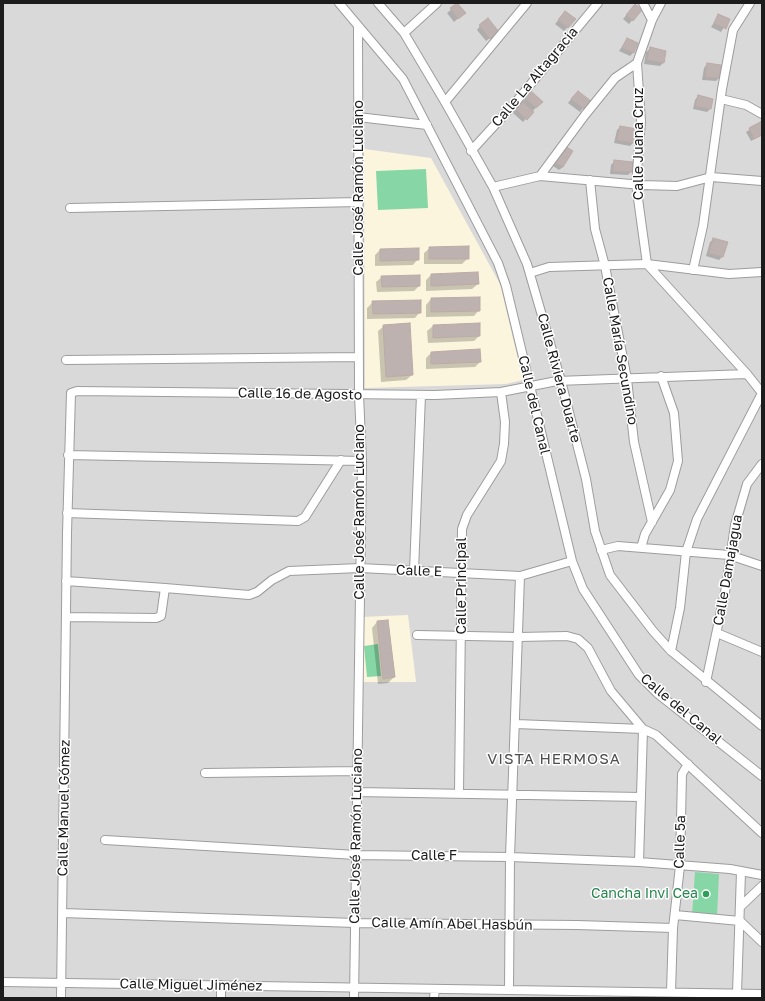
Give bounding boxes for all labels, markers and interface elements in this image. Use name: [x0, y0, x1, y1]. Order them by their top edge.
street label: Calle La Altagracia: [488, 24, 582, 130]
street label: Calle Juana Cruz: [631, 88, 647, 200]
street label: Calle José Ramón Luciano: [351, 100, 367, 276]
street label: Calle María Secundino: [599, 276, 641, 426]
street label: Calle Riviera Duarte: [534, 311, 584, 445]
street label: Calle del Canal: [514, 354, 554, 456]
street label: Calle 16 de Agosto: [238, 385, 362, 403]
street label: Calle José Ramón Luciano: [352, 424, 368, 600]
street label: Calle Damajagua: [710, 513, 746, 627]
street label: Calle Principal: [454, 537, 470, 635]
street label: Calle E: [396, 562, 442, 580]
street label: Calle del Canal: [637, 670, 725, 748]
street label: Calle Manuel Gómez: [54, 739, 74, 877]
street label: Calle José Ramón Luciano: [346, 748, 366, 924]
district label: VISTA HERMOSA: [487, 750, 621, 768]
street label: Calle 5ª: [671, 815, 689, 869]
street label: Calle F: [411, 848, 457, 864]
place label: Cancha Invi Cea: [591, 886, 698, 902]
marker: Cancha Invi Cea: [701, 889, 711, 899]
street label: Calle Amín Abel Hasbún: [371, 914, 533, 934]
street label: Calle Miguel Jiménez: [119, 975, 263, 995]

